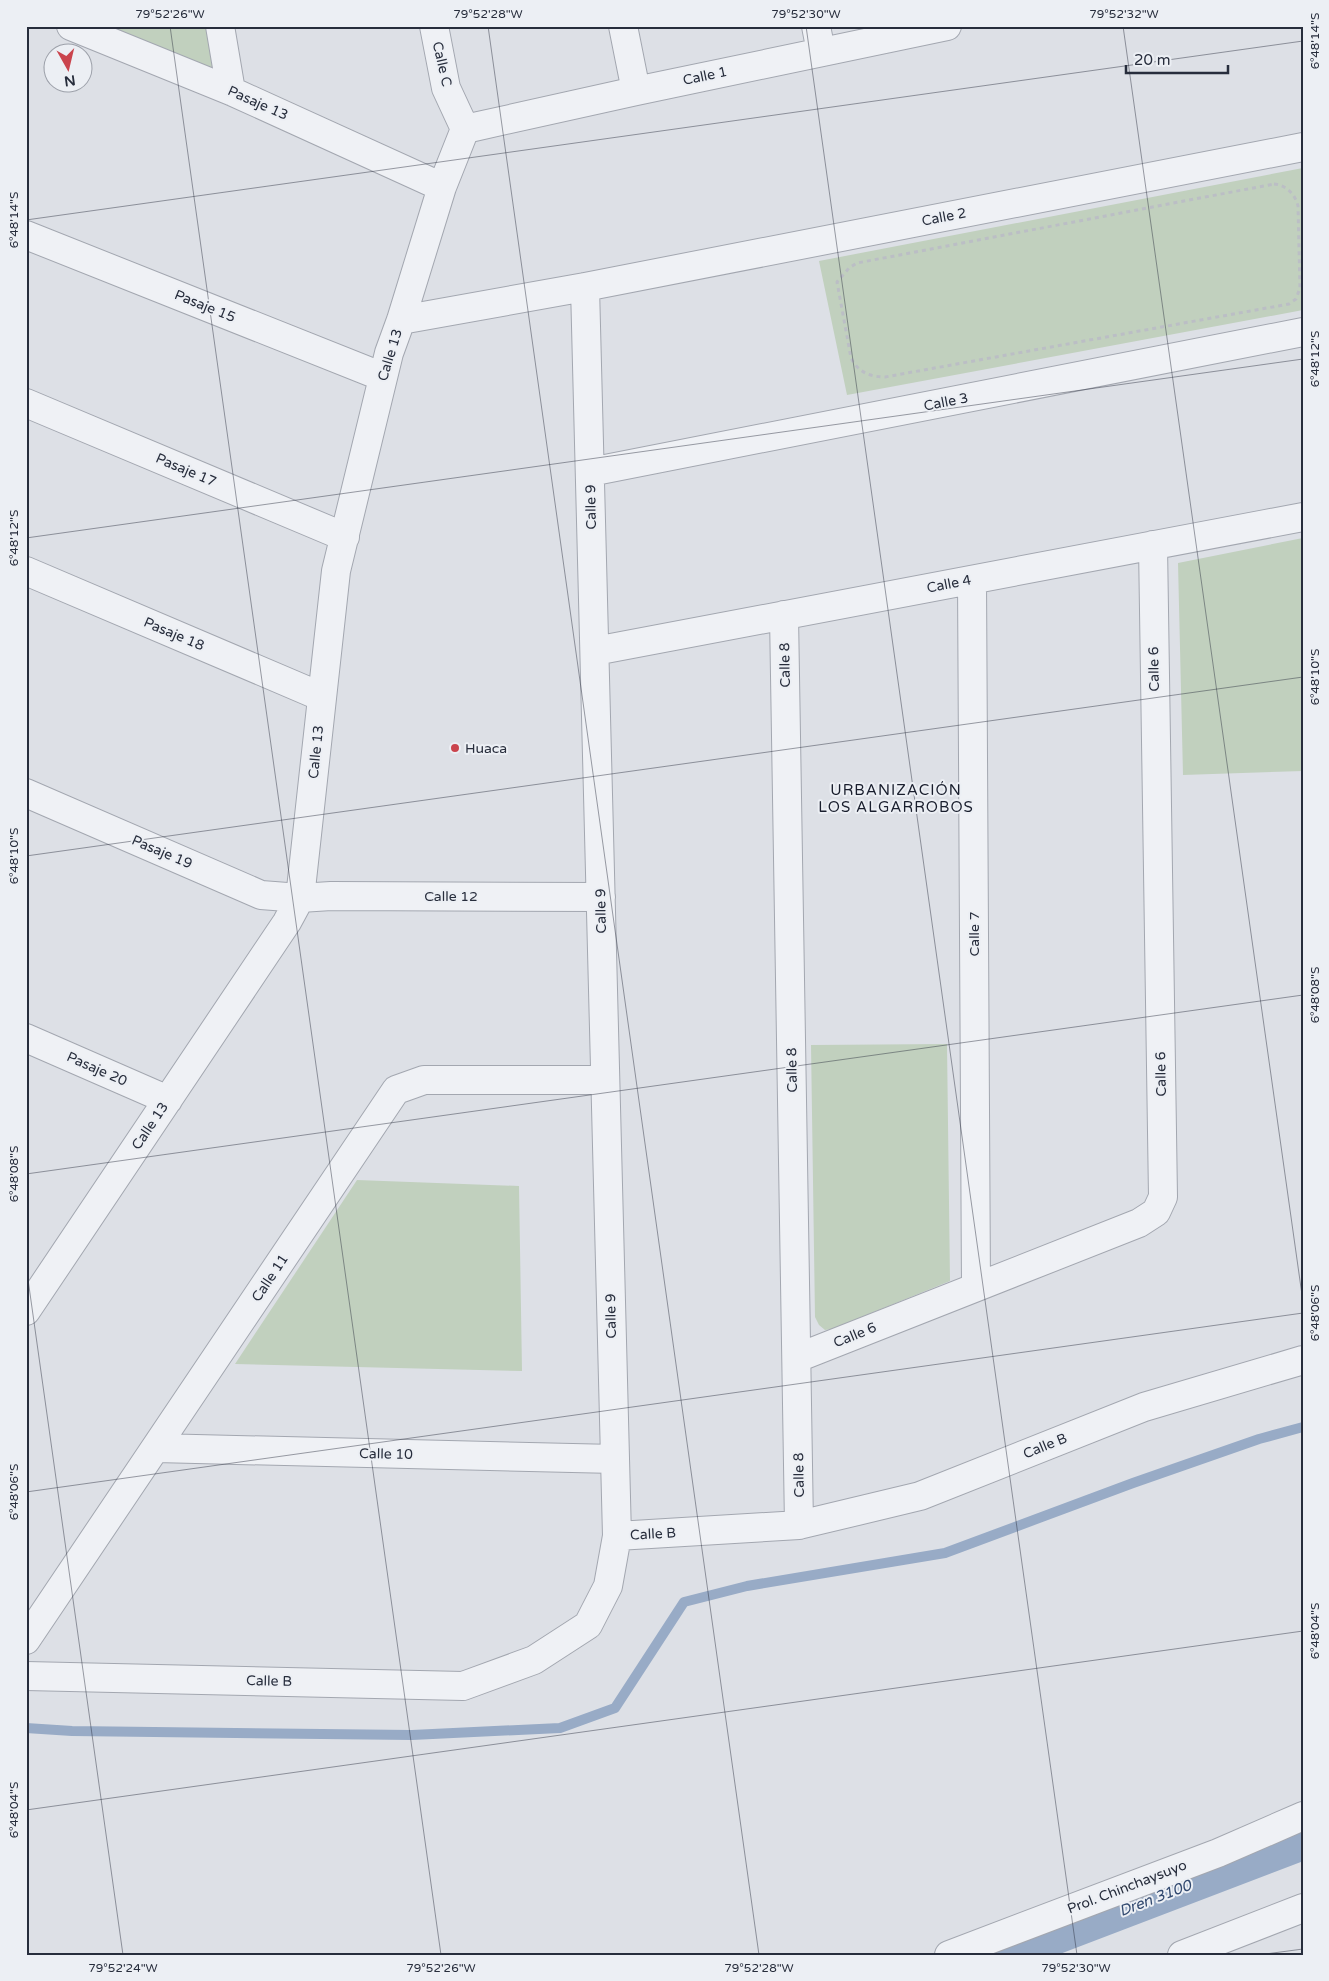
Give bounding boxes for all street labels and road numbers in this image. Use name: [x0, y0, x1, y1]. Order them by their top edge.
street label: Calle C: [429, 40, 456, 89]
street label: Calle 1: [681, 63, 729, 89]
street label: Pasaje 13: [225, 82, 291, 124]
street label: Calle 2: [920, 204, 968, 230]
street label: Pasaje 15: [172, 286, 238, 326]
street label: Calle 13: [374, 327, 406, 383]
street label: Calle 3: [922, 389, 970, 415]
street label: Pasaje 17: [153, 450, 219, 490]
street label: Calle 9: [582, 484, 600, 530]
street label: Calle 4: [925, 571, 973, 597]
street label: Pasaje 18: [141, 614, 207, 654]
street label: Calle 8: [776, 642, 794, 688]
street label: Calle 6: [1145, 646, 1163, 692]
street label: Calle 13: [305, 724, 327, 780]
street label: Pasaje 19: [129, 832, 195, 872]
street label: Calle 12: [424, 888, 478, 905]
street label: Calle 9: [592, 888, 610, 934]
street label: Calle 7: [966, 912, 983, 956]
street label: Calle 8: [783, 1047, 801, 1093]
street label: Pasaje 20: [64, 1048, 130, 1090]
street label: Calle 6: [1152, 1051, 1170, 1097]
street label: Calle 13: [128, 1099, 172, 1153]
street label: Calle 11: [248, 1251, 292, 1305]
street label: Calle 9: [602, 1293, 620, 1339]
street label: Calle 6: [831, 1319, 879, 1351]
street label: Calle B: [1021, 1430, 1069, 1462]
street label: Calle 10: [359, 1445, 413, 1463]
street label: Calle 8: [790, 1452, 808, 1498]
street label: Calle B: [630, 1524, 676, 1544]
street label: Calle B: [246, 1672, 292, 1690]
street label: Prol. Chinchaysuyo: [1065, 1856, 1189, 1918]

